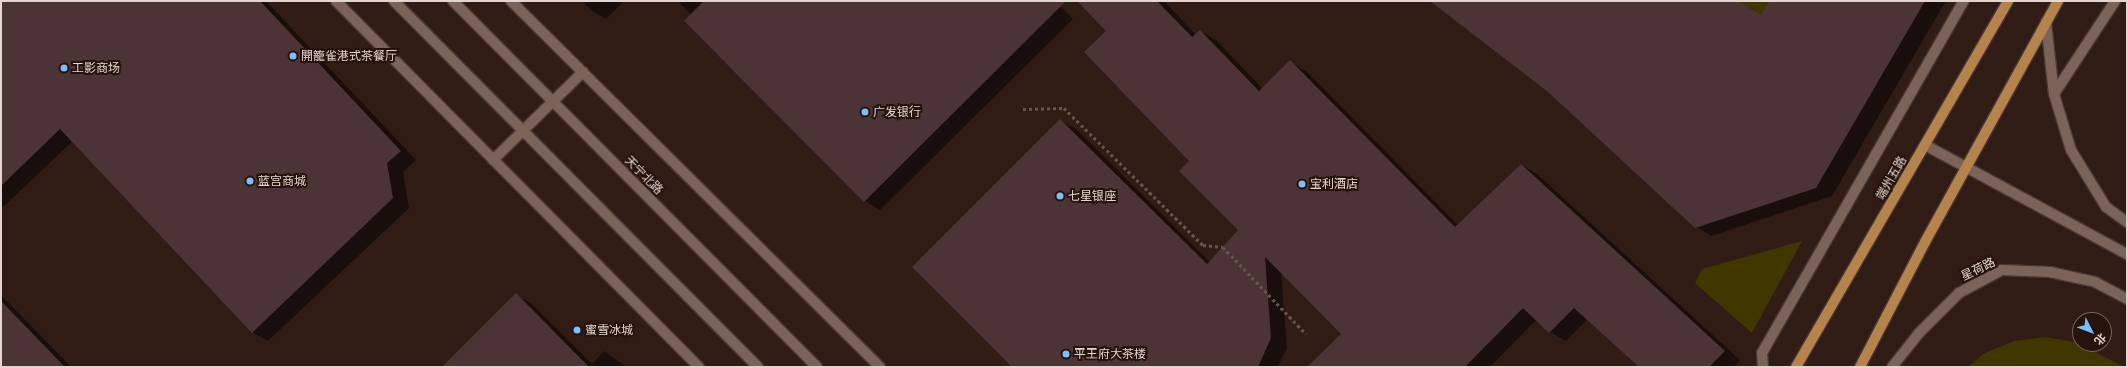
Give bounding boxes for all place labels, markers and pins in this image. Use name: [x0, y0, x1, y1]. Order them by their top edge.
place label: 開籠雀港式茶餐厅: [301, 49, 397, 63]
marker: 開籠雀港式茶餐厅: [288, 51, 298, 61]
place label: 工影商场: [72, 61, 120, 75]
marker: 工影商场: [59, 63, 69, 73]
place label: 广发银行: [873, 105, 921, 119]
marker: 广发银行: [860, 107, 870, 117]
place label: 蓝宫商城: [258, 174, 306, 188]
marker: 蓝宫商城: [245, 176, 255, 186]
place label: 宝利酒店: [1310, 177, 1358, 191]
marker: 宝利酒店: [1297, 179, 1307, 189]
place label: 七星银座: [1068, 189, 1116, 203]
marker: 七星银座: [1055, 191, 1065, 201]
place label: 蜜雪冰城: [585, 323, 633, 337]
marker: 蜜雪冰城: [572, 325, 582, 335]
place label: 平王府大茶楼: [1074, 347, 1146, 361]
marker: 平王府大茶楼: [1061, 349, 1071, 359]

